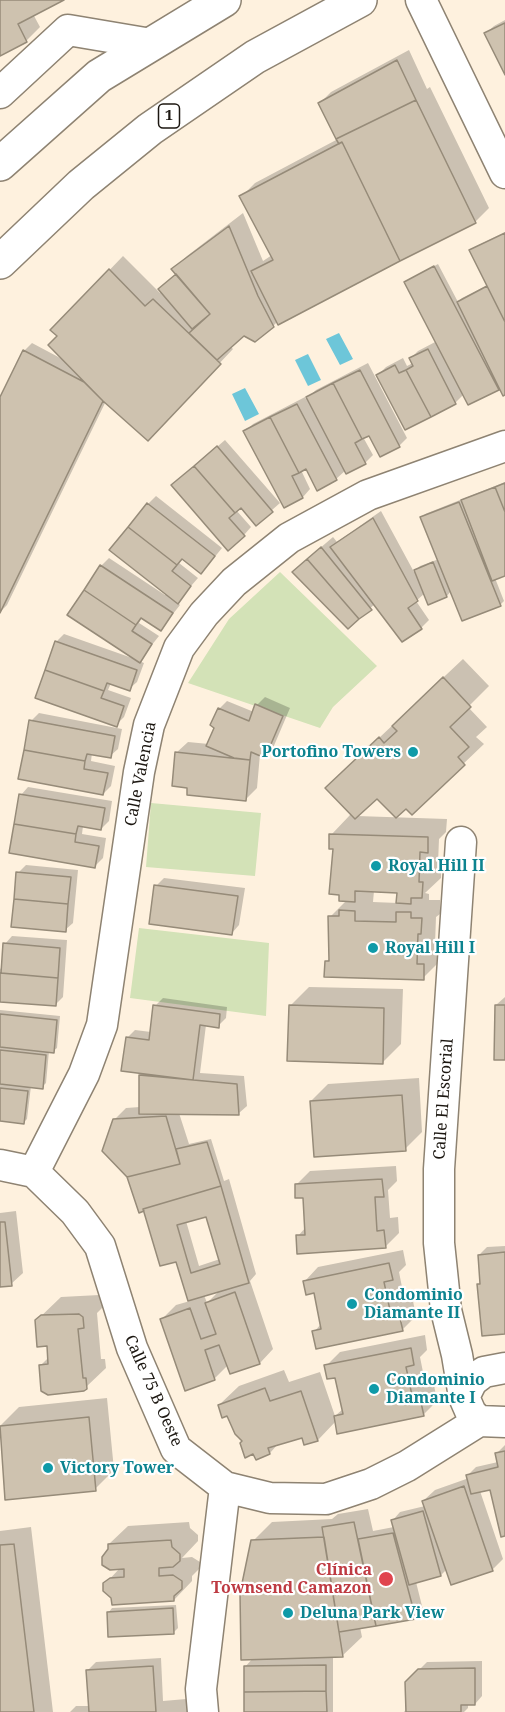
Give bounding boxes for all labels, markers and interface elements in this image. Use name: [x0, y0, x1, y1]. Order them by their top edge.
road number: 1: [158, 104, 180, 128]
street label: Calle Valencia: [121, 720, 161, 828]
place label: Portofino Towers: [262, 742, 401, 762]
marker: Portofino Towers: [406, 745, 420, 759]
place label: Royal Hill II: [388, 856, 485, 876]
marker: Royal Hill II: [369, 859, 383, 873]
place label: Royal Hill I: [385, 938, 475, 958]
marker: Royal Hill I: [366, 941, 380, 955]
street label: Calle El Escorial: [430, 1038, 458, 1160]
place label: Condominio Diamante II: [364, 1285, 463, 1323]
marker: Condominio Diamante II: [345, 1297, 359, 1311]
street label: Calle 75 B Oeste: [120, 1332, 186, 1450]
place label: Condominio Diamante I: [386, 1370, 485, 1408]
marker: Condominio Diamante I: [367, 1382, 381, 1396]
place label: Victory Tower: [60, 1458, 174, 1478]
marker: Victory Tower: [41, 1461, 55, 1475]
place label: Clínica Townsend Camazon: [211, 1560, 372, 1598]
marker: Clínica Townsend Camazon: [377, 1570, 395, 1588]
place label: Deluna Park View: [300, 1603, 444, 1623]
marker: Deluna Park View: [281, 1606, 295, 1620]

